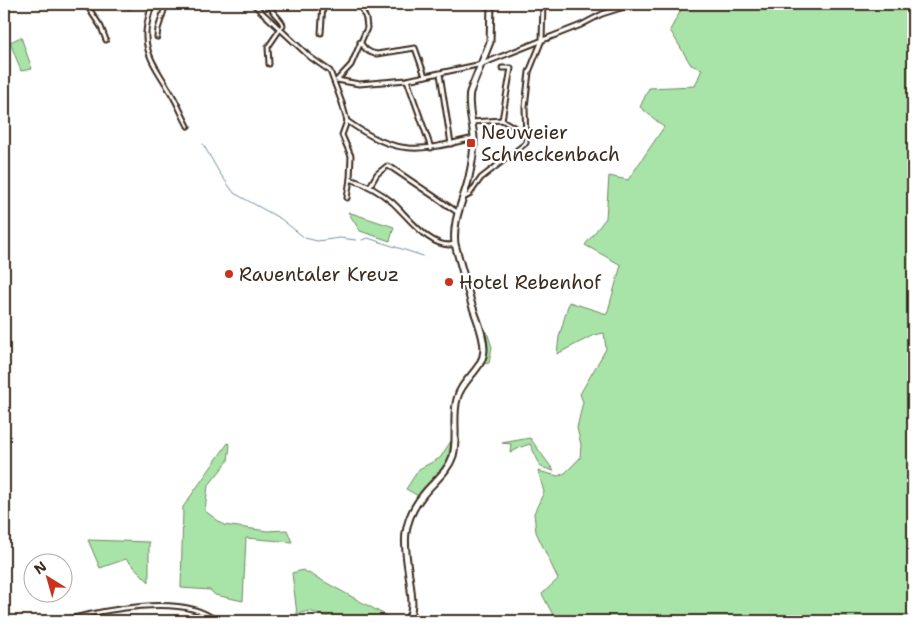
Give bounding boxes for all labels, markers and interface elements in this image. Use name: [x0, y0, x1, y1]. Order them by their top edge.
place label: Neuweier Schneckenbach: [481, 120, 620, 167]
marker: Neuweier Schneckenbach: [465, 137, 477, 149]
place label: Rauentaler Kreuz: [239, 262, 399, 287]
marker: Rauentaler Kreuz: [223, 268, 235, 280]
place label: Hotel Rebenhof: [459, 270, 602, 295]
marker: Hotel Rebenhof: [443, 276, 455, 288]
north arrow: [22, 552, 72, 602]
text: N: [30, 557, 50, 578]

